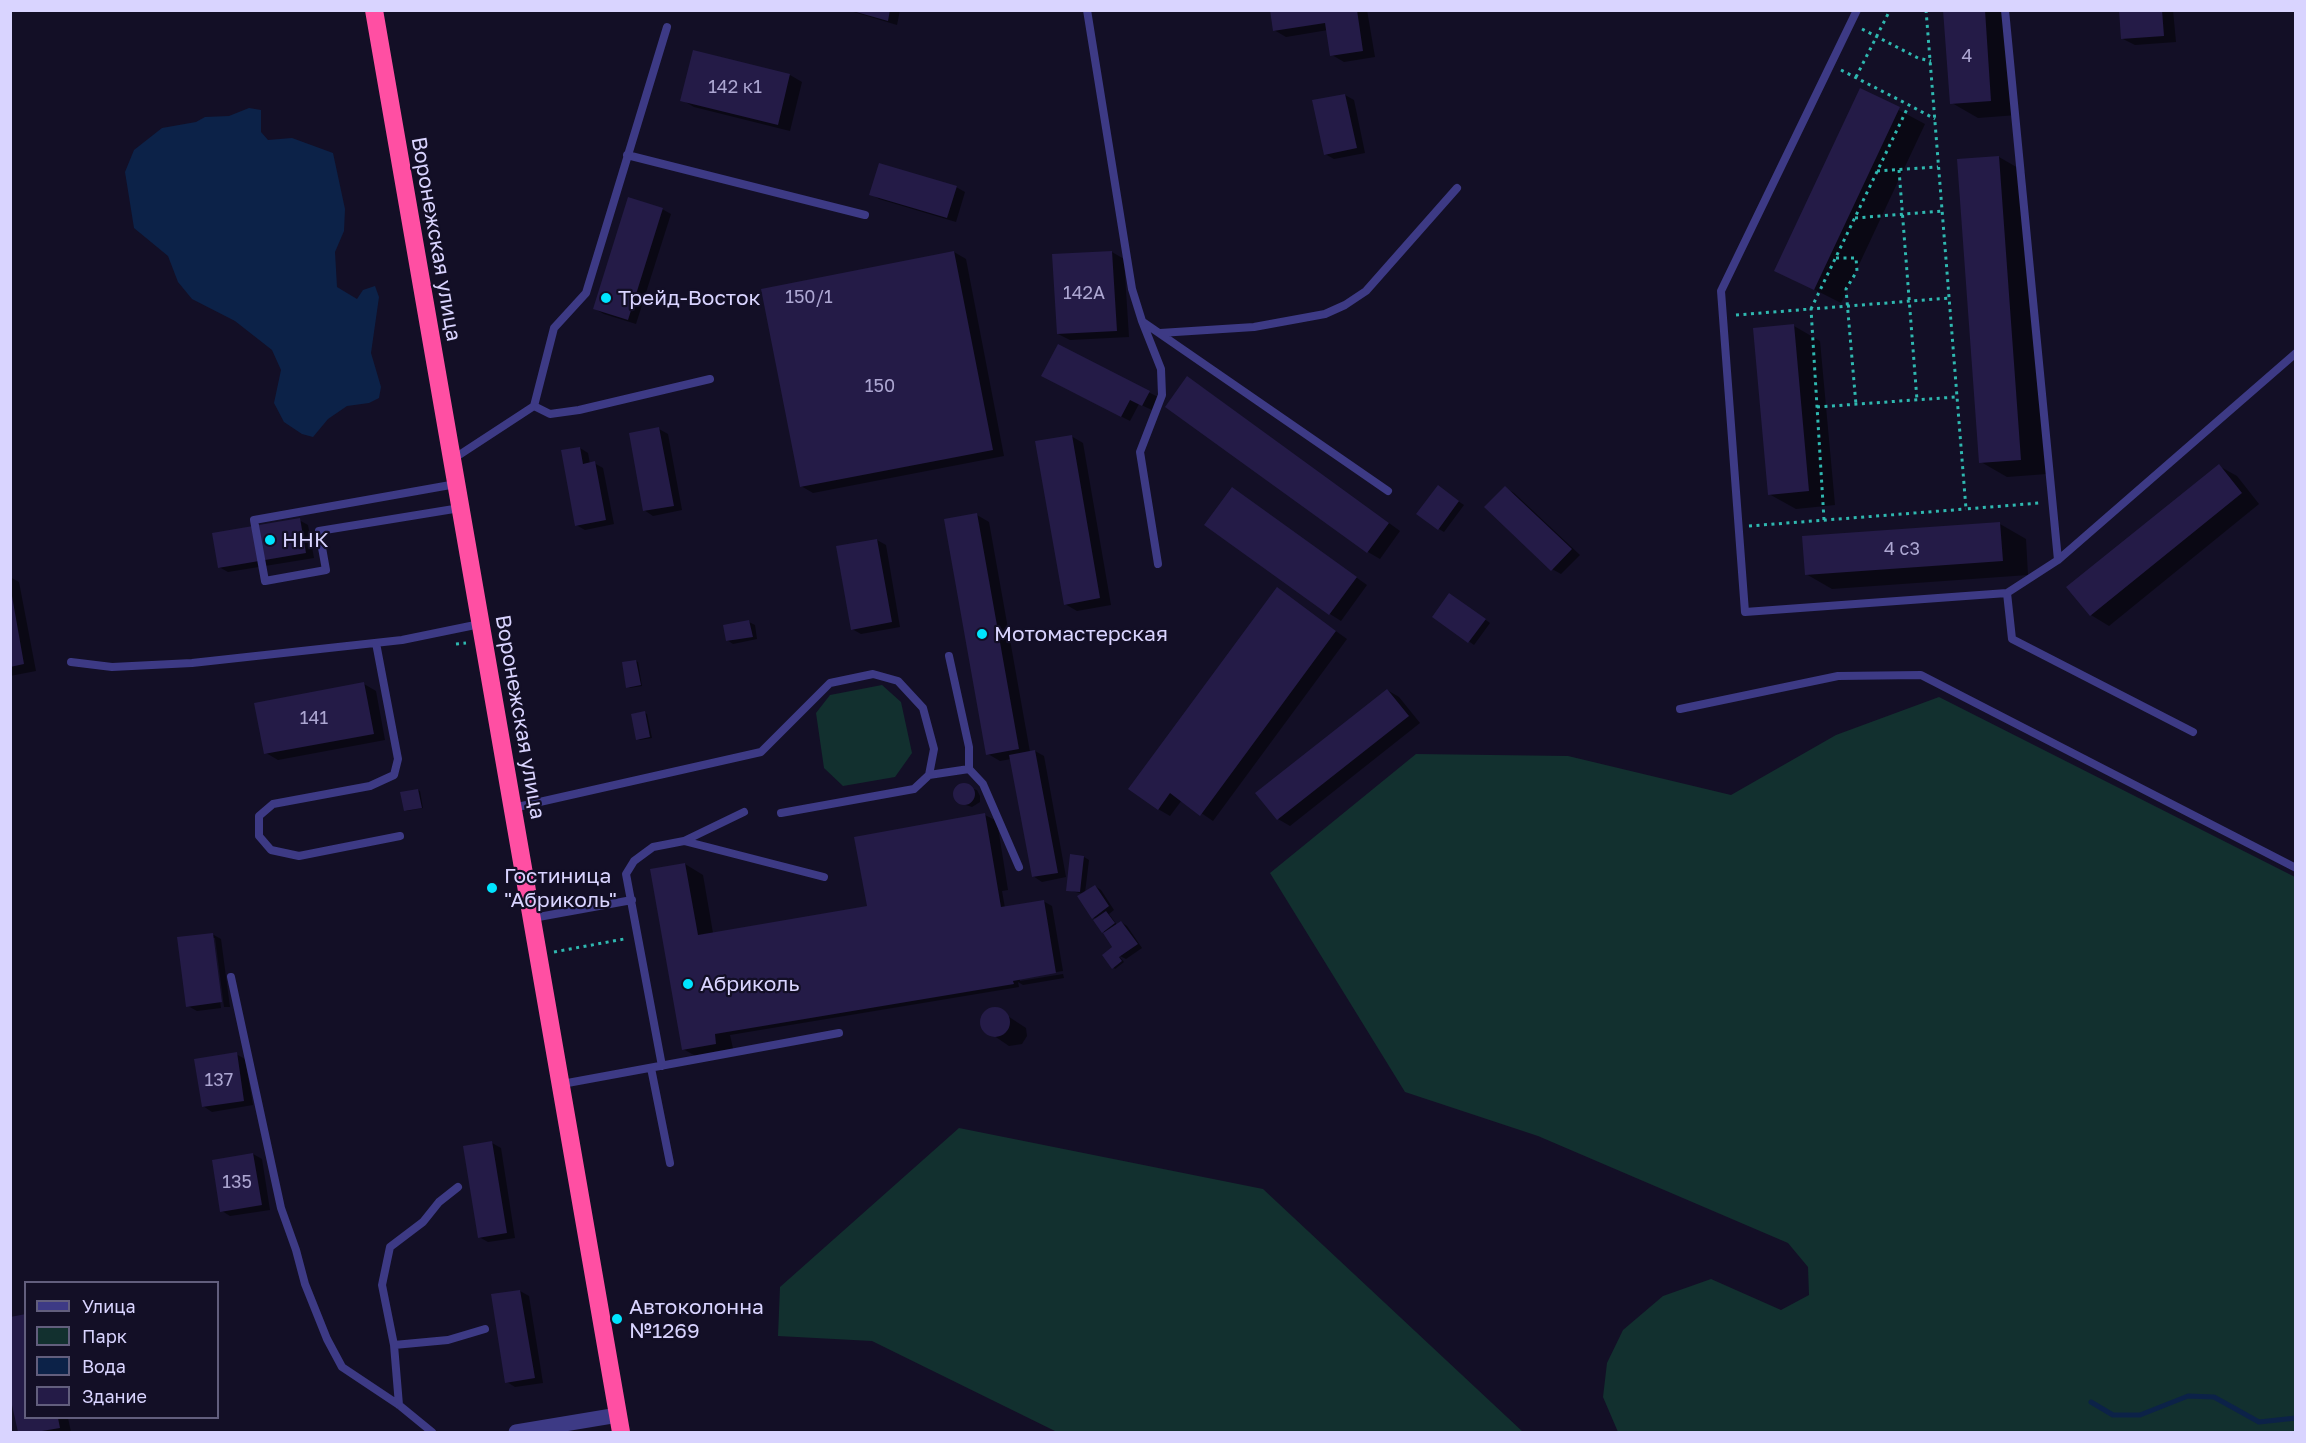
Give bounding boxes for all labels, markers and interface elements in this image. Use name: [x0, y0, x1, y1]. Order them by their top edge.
house number: 4: [1962, 45, 1972, 67]
house number: 142 к1: [708, 76, 762, 98]
street label: Воронежская улица: [406, 135, 466, 343]
house number: 142А: [1063, 282, 1105, 304]
place label: Трейд-Восток: [618, 285, 761, 311]
house number: 150/1: [785, 286, 833, 308]
marker: Трейд-Восток: [599, 291, 613, 305]
house number: 150: [865, 375, 895, 397]
place label: ННК: [282, 527, 329, 553]
marker: ННК: [263, 533, 277, 547]
house number: 4 с3: [1884, 538, 1920, 560]
street label: Воронежская улица: [490, 613, 550, 821]
place label: Мотомастерская: [994, 621, 1168, 647]
marker: Мотомастерская: [975, 627, 989, 641]
house number: 141: [300, 707, 328, 729]
place label: Гостиница "Абриколь": [504, 863, 617, 913]
marker: Гостиница "Абриколь": [485, 881, 499, 895]
place label: Абриколь: [700, 971, 799, 997]
marker: Абриколь: [681, 977, 695, 991]
house number: 137: [205, 1069, 233, 1091]
house number: 135: [222, 1171, 252, 1193]
legend: [24, 1281, 219, 1419]
place label: Автоколонна №1269: [629, 1294, 764, 1344]
text: Улица: [82, 1295, 136, 1317]
marker: Автоколонна №1269: [610, 1312, 624, 1326]
text: Парк: [82, 1325, 127, 1347]
text: Вода: [82, 1355, 126, 1377]
text: Здание: [82, 1385, 147, 1407]

